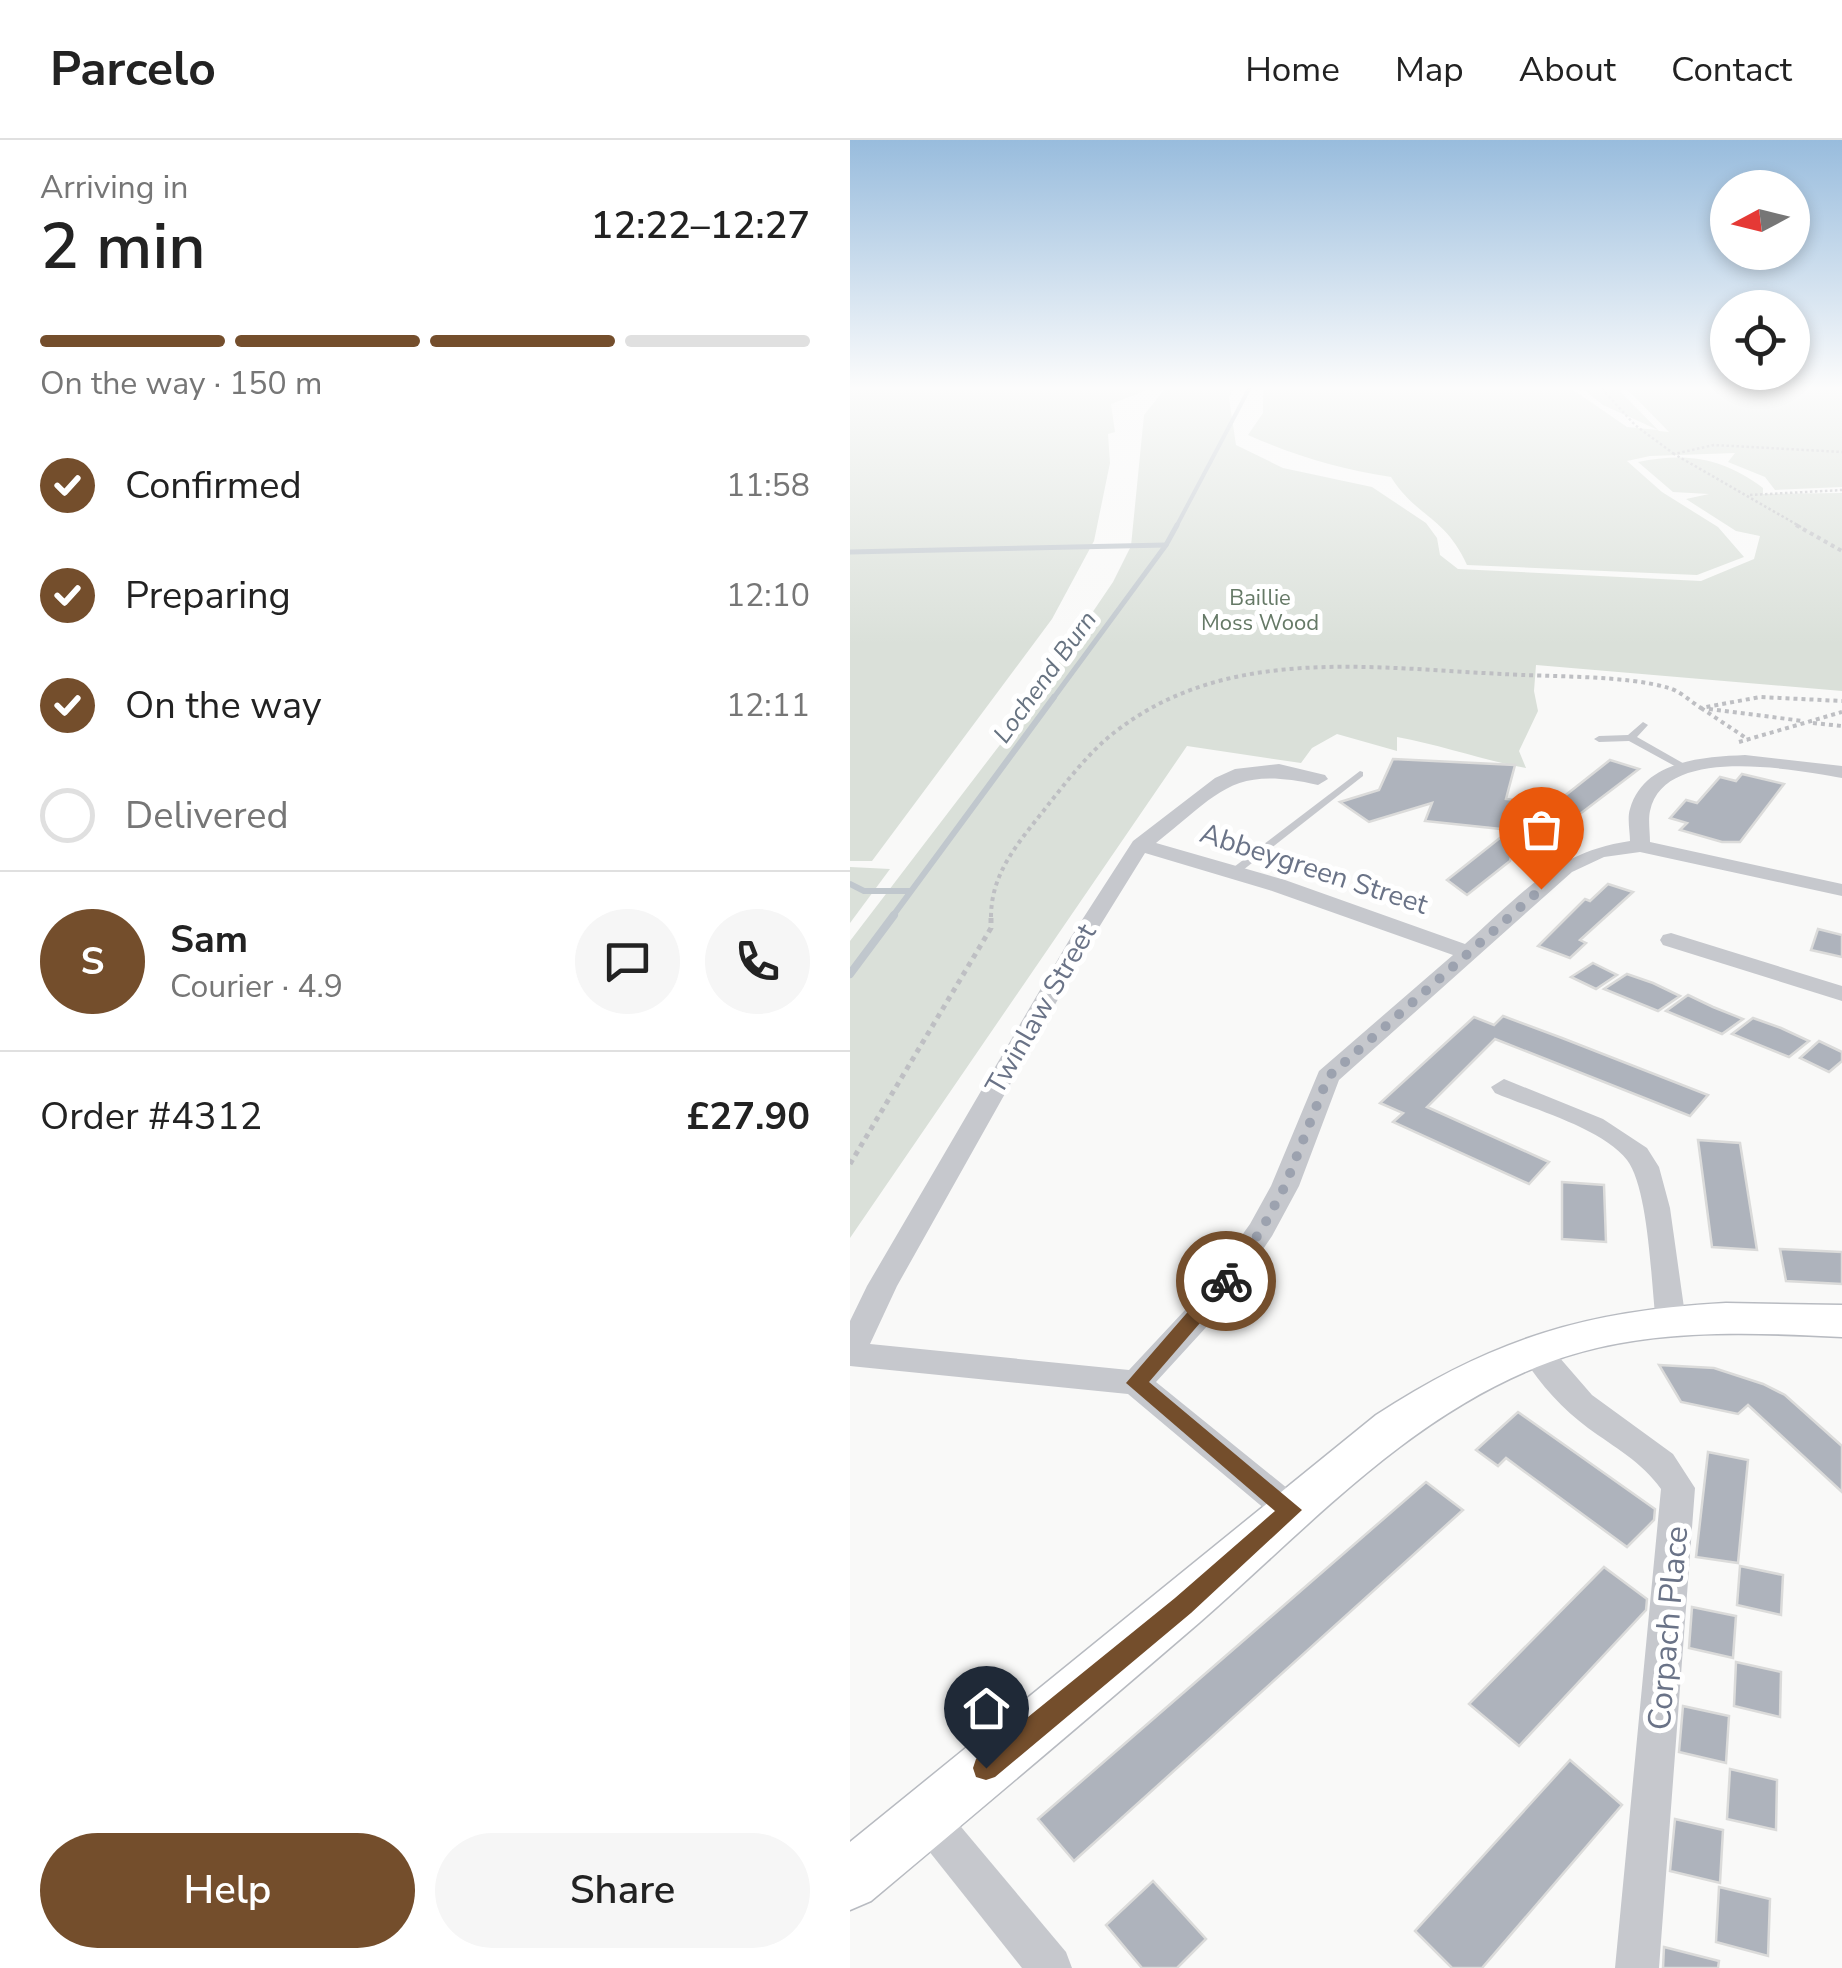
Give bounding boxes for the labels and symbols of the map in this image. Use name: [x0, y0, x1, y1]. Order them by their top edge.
north arrow: [1710, 170, 1810, 270]
park label: Baillie Moss Wood: [1201, 583, 1319, 638]
water label: Lochend Burn: [985, 604, 1105, 750]
pin: [1499, 787, 1584, 890]
street label: Abbeygreen Street: [1195, 814, 1433, 924]
street label: Twinlaw Street: [977, 917, 1105, 1101]
courier: [1176, 1231, 1276, 1331]
street label: Corpach Place: [1638, 1524, 1698, 1732]
pin: [944, 1666, 1029, 1769]

